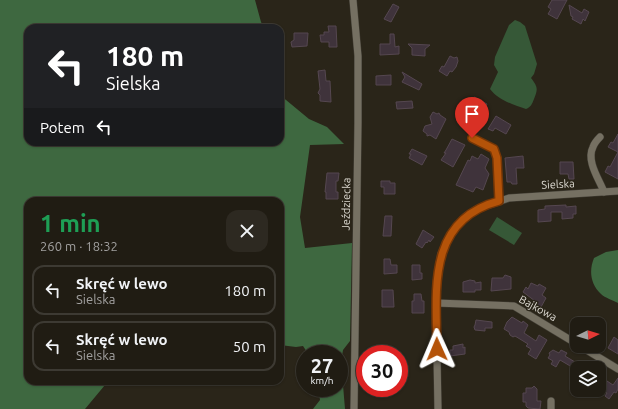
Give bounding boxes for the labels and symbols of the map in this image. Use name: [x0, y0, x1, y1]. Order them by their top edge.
pin: [455, 97, 489, 138]
street label: Jeździecka: [340, 177, 352, 231]
street label: Sielska: [541, 177, 575, 191]
street label: Bajkowa: [517, 293, 559, 323]
north arrow: [570, 317, 606, 353]
position arrow: [416, 328, 458, 370]
speed limit sign: 30: [356, 345, 408, 397]

